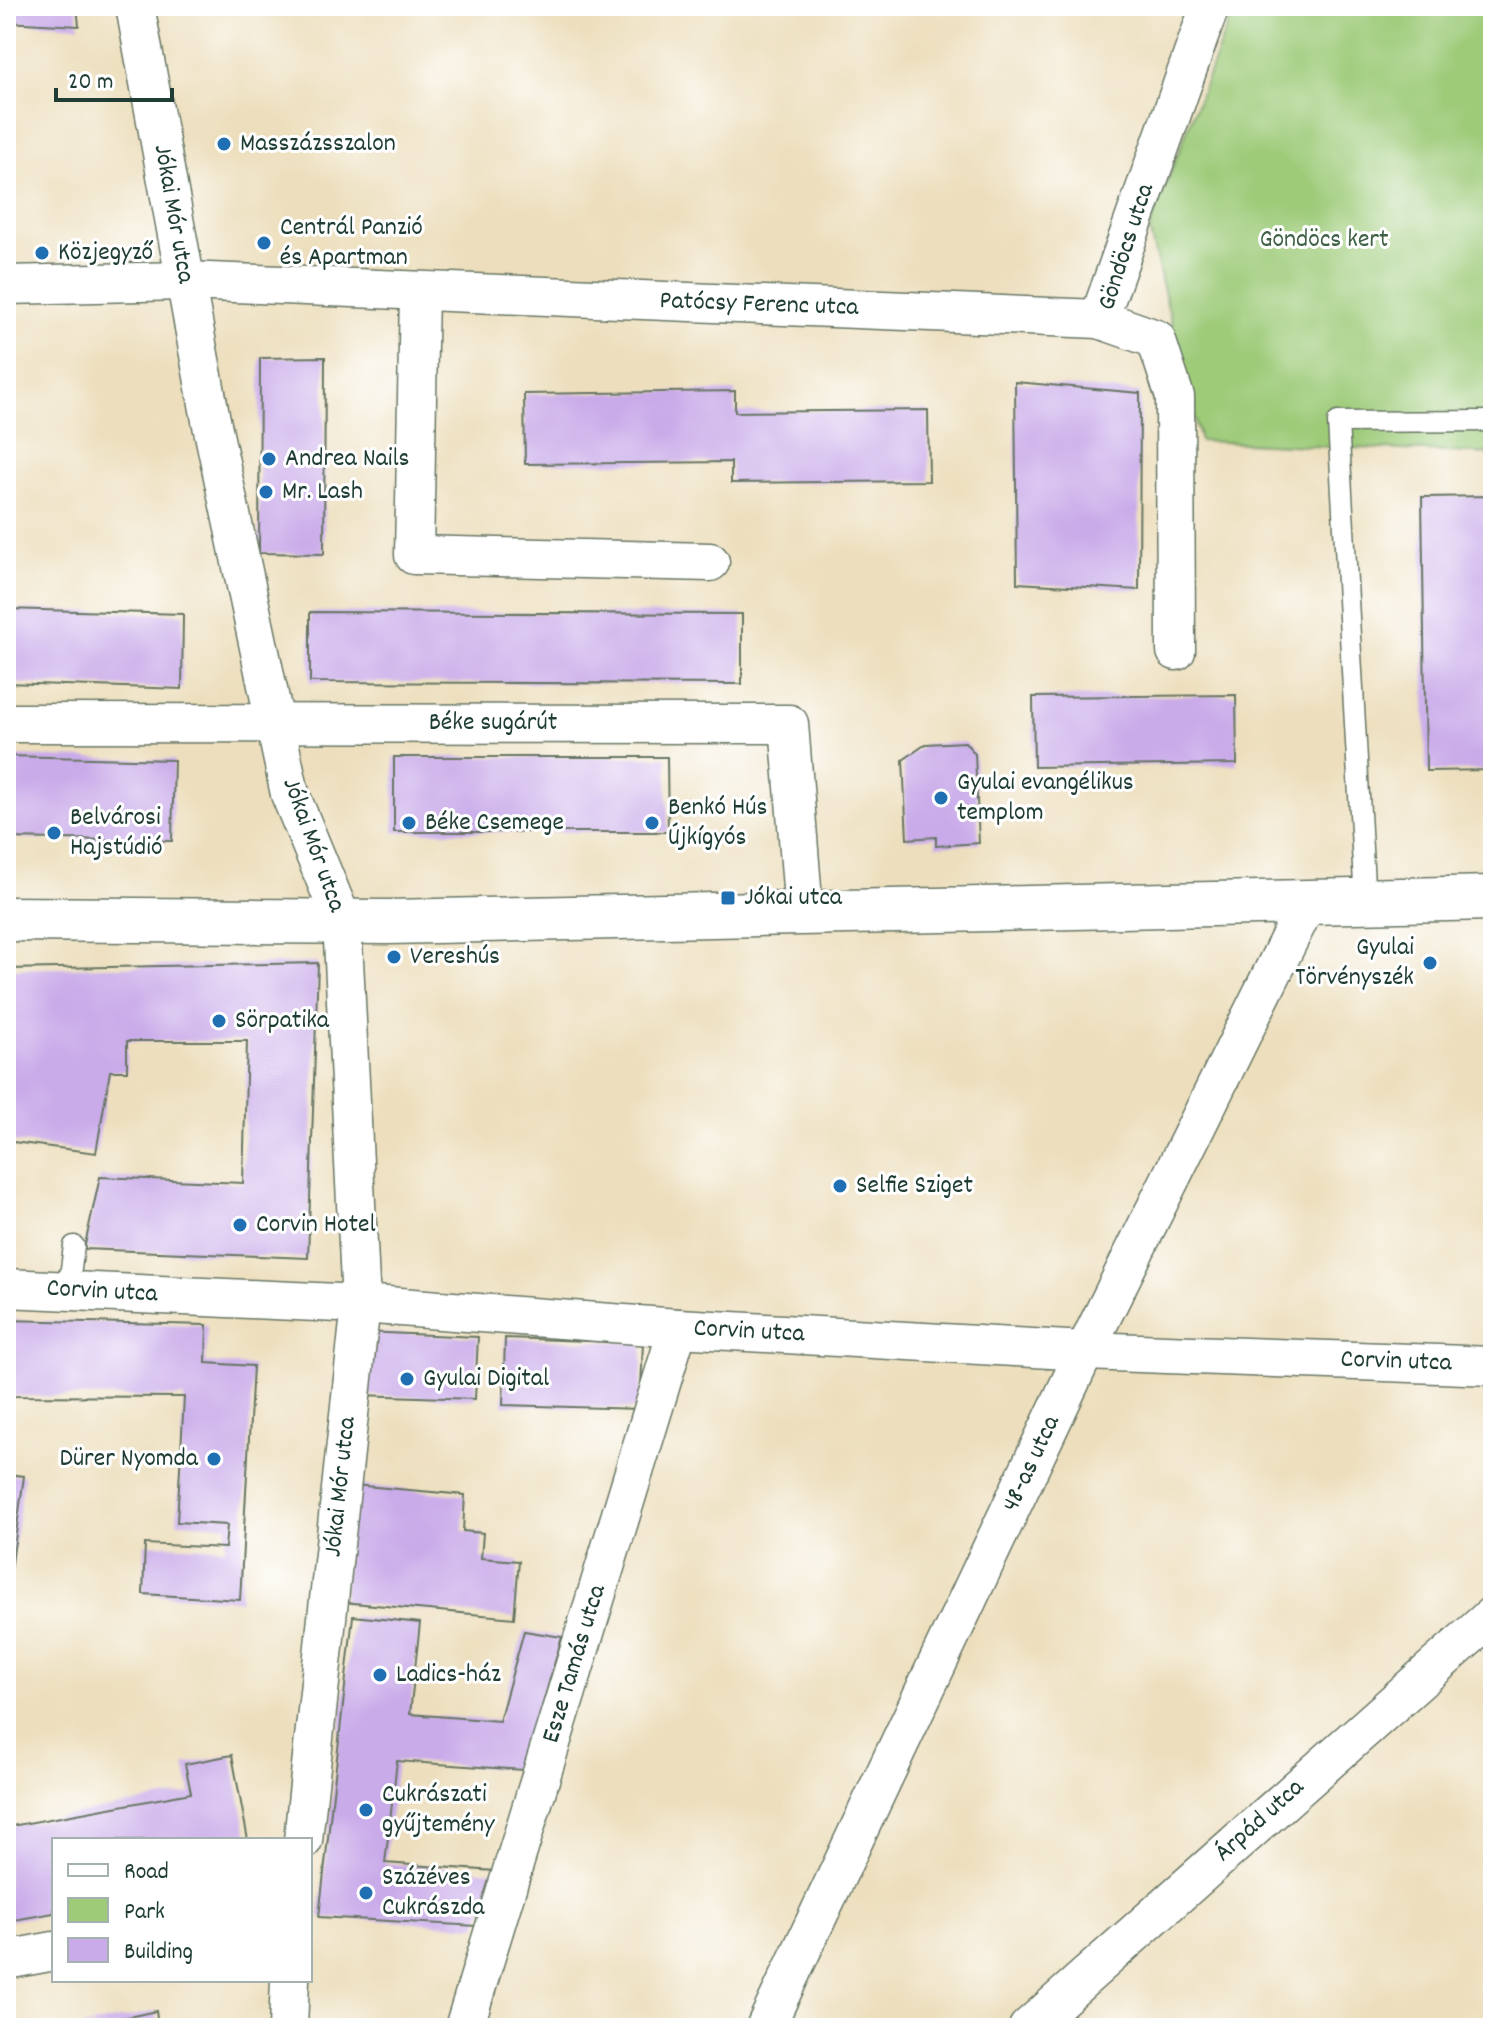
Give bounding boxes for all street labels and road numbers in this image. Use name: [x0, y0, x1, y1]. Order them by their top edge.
street label: Jókai Mór utca: [143, 142, 204, 287]
street label: Göndöcs utca: [1089, 178, 1165, 315]
street label: Patócsy Ferenc utca: [659, 283, 860, 327]
street label: Béke sugárút: [429, 705, 558, 742]
street label: Jókai Mór utca: [272, 773, 355, 918]
street label: Corvin utca: [46, 1271, 159, 1313]
street label: Corvin utca: [693, 1311, 806, 1353]
street label: Corvin utca: [1340, 1342, 1453, 1382]
street label: 48-as utca: [994, 1409, 1071, 1518]
street label: Jókai Mór utca: [315, 1414, 367, 1559]
street label: Esze Tamás utca: [533, 1580, 617, 1748]
street label: Árpád utca: [1207, 1770, 1314, 1871]

